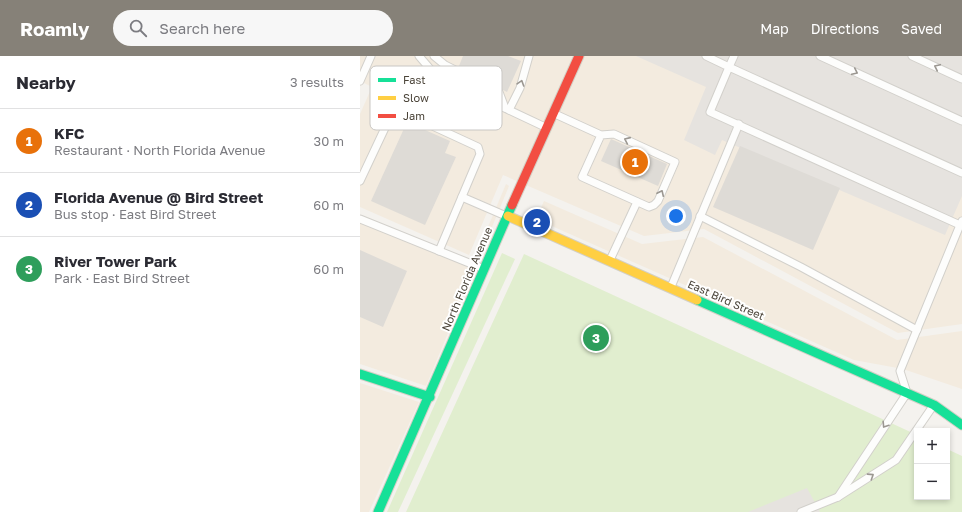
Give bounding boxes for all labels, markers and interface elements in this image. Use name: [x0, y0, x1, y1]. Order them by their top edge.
search box: [113, 10, 393, 46]
text: Roamly: [20, 17, 89, 40]
icon: search: [127, 17, 149, 39]
text: Search here: [159, 19, 245, 37]
text: Map: [760, 20, 789, 37]
text: Directions: [811, 20, 879, 37]
text: Saved: [901, 20, 942, 37]
one-way arrow: [934, 64, 941, 72]
legend: [370, 66, 502, 130]
one-way arrow: [851, 67, 859, 75]
text: Nearby: [16, 72, 76, 93]
text: Fast: [403, 73, 426, 86]
text: 3 results: [290, 74, 344, 90]
one-way arrow: [516, 80, 525, 87]
text: Slow: [403, 91, 429, 104]
text: Jam: [403, 109, 425, 122]
text: KFC: [54, 124, 84, 142]
text: 1: [26, 133, 32, 149]
text: 30 m: [314, 133, 344, 149]
one-way arrow: [624, 137, 631, 145]
text: Restaurant · North Florida Avenue: [54, 142, 265, 158]
pin: 1: [622, 147, 648, 177]
text: Florida Avenue @ Bird Street: [54, 188, 263, 206]
one-way arrow: [656, 189, 664, 197]
text: 2: [25, 197, 33, 213]
text: 60 m: [313, 197, 344, 213]
text: Bus stop · East Bird Street: [54, 206, 216, 222]
your location: [666, 206, 686, 226]
pin: 2: [524, 207, 550, 237]
street label: North Florida Avenue: [439, 225, 494, 333]
text: River Tower Park: [54, 252, 177, 270]
text: 3: [25, 261, 33, 277]
text: 60 m: [313, 261, 344, 277]
text: Park · East Bird Street: [54, 270, 190, 286]
street label: East Bird Street: [686, 277, 766, 322]
pin: 3: [583, 323, 609, 353]
one-way arrow: [883, 421, 890, 428]
map controls: [914, 428, 950, 500]
button: +: [914, 428, 950, 464]
button: −: [914, 464, 950, 500]
one-way arrow: [867, 473, 874, 481]

